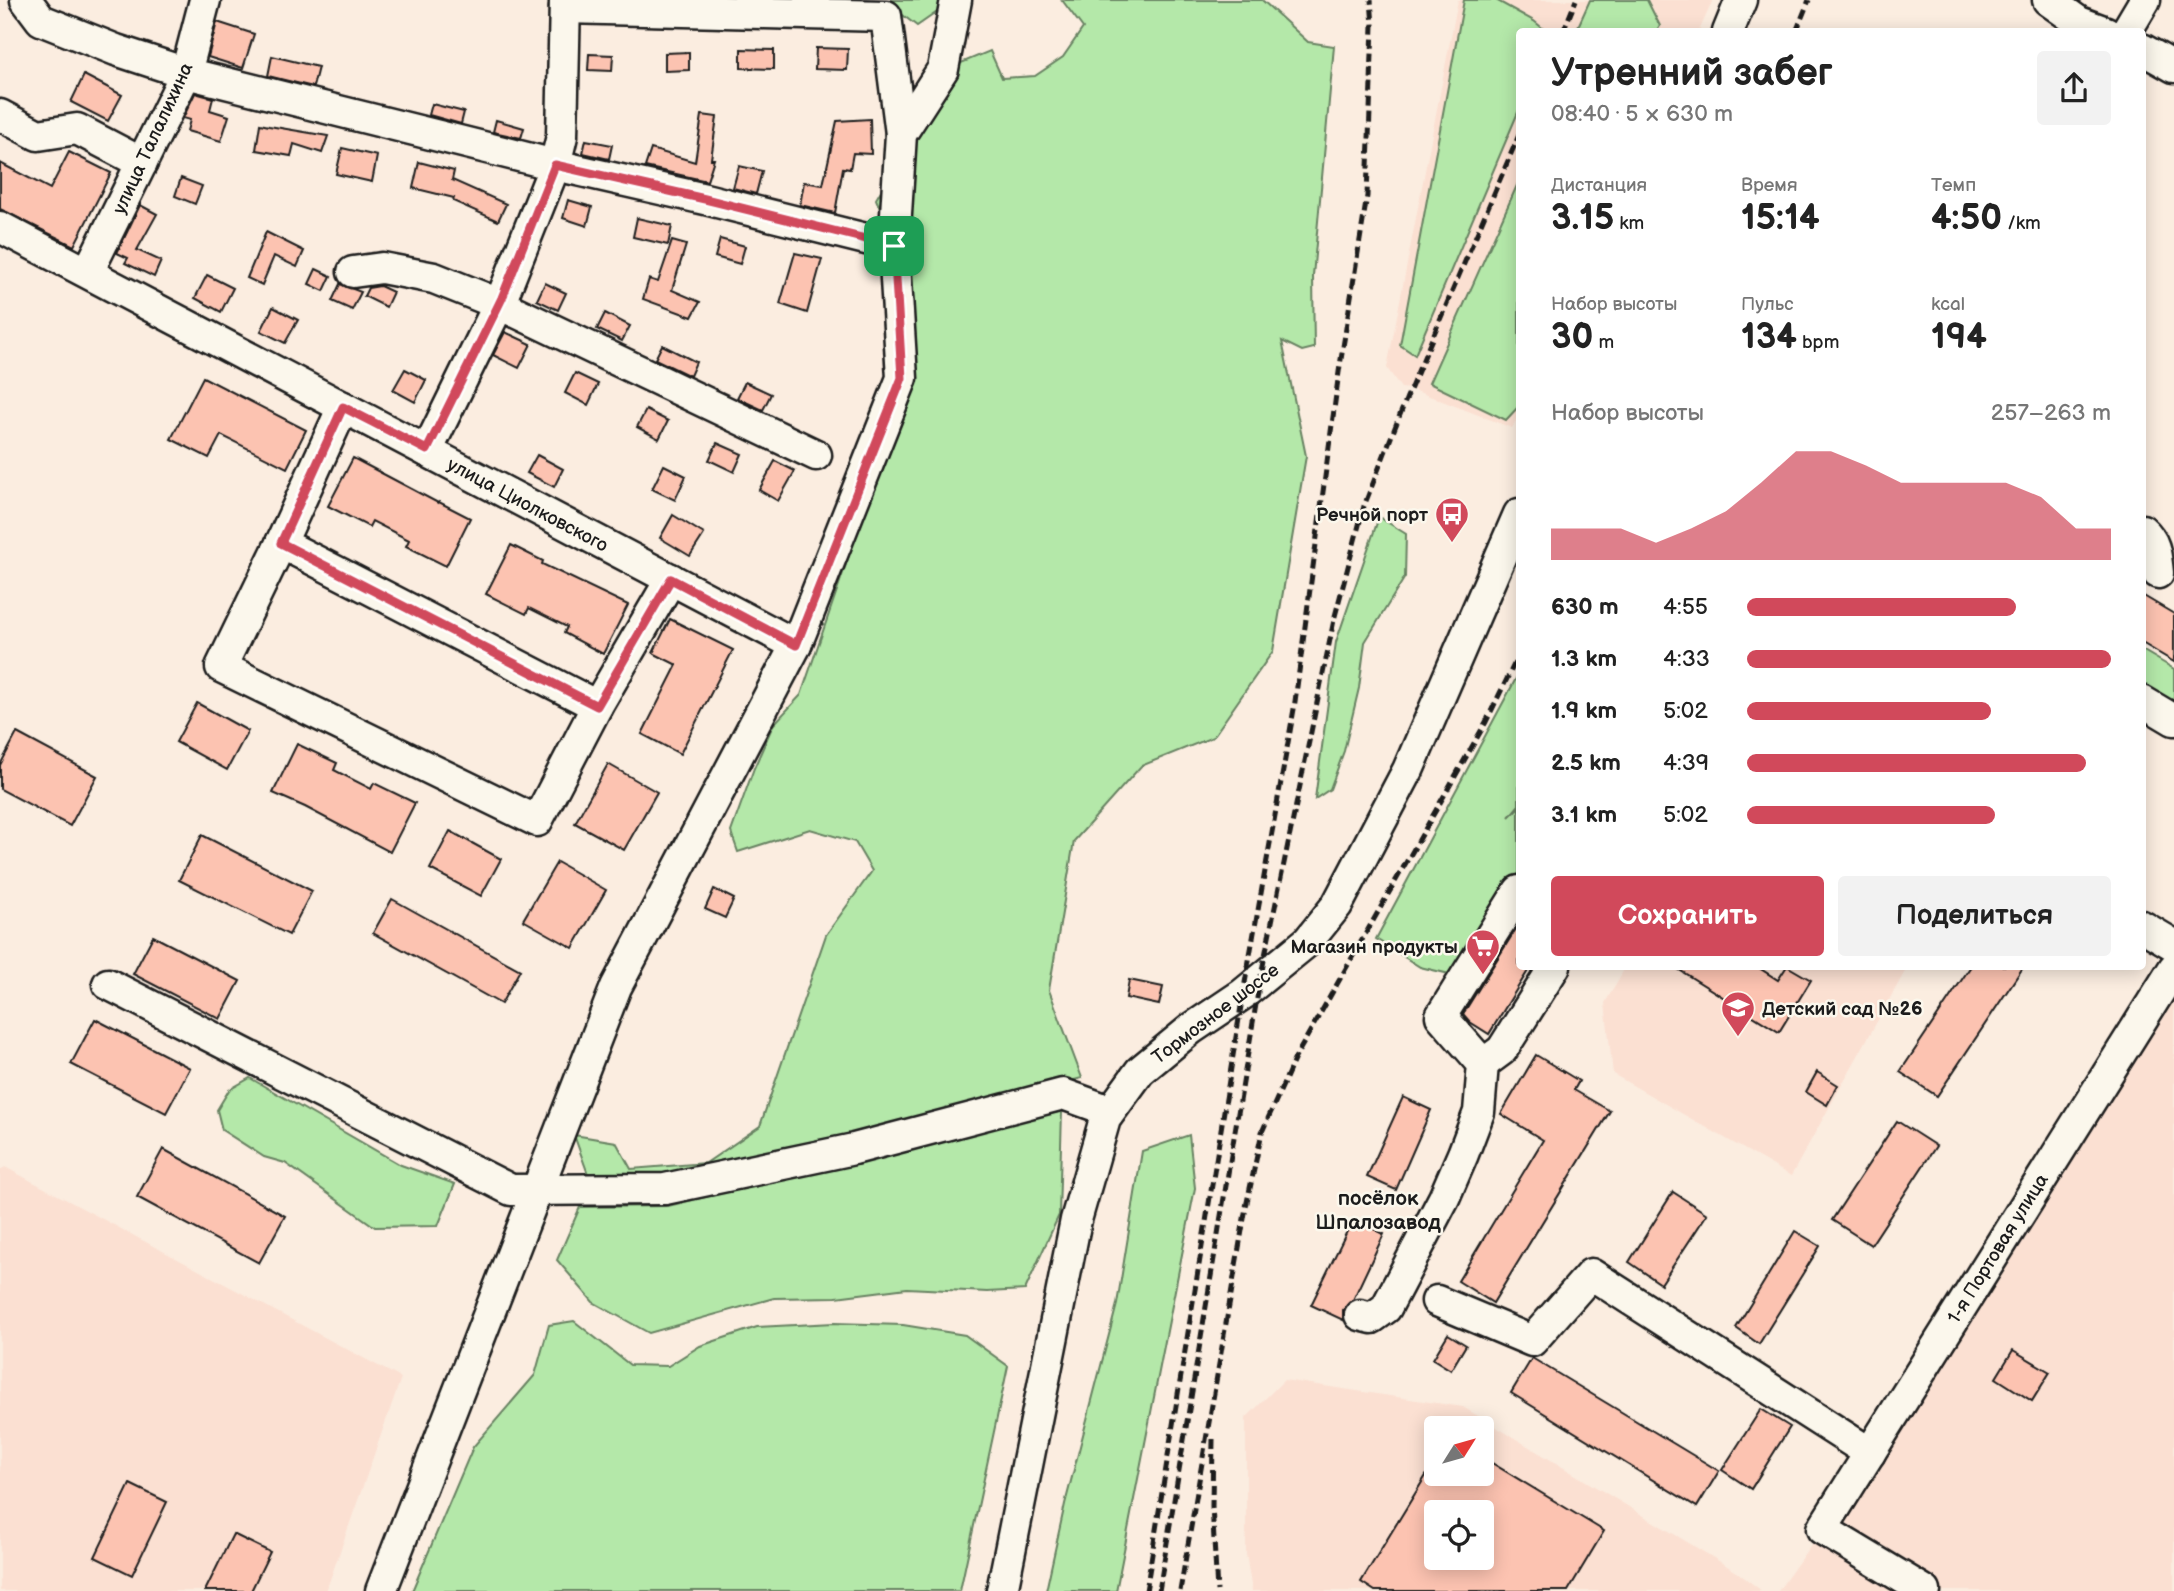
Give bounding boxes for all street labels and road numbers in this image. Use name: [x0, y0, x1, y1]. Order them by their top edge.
street label: улица Талалихина: [108, 59, 199, 218]
street label: улица Циолковского: [443, 453, 612, 558]
street label: Тормозное шоссе: [1148, 959, 1284, 1070]
street label: 1-я Портовая улица: [1943, 1170, 2054, 1328]

